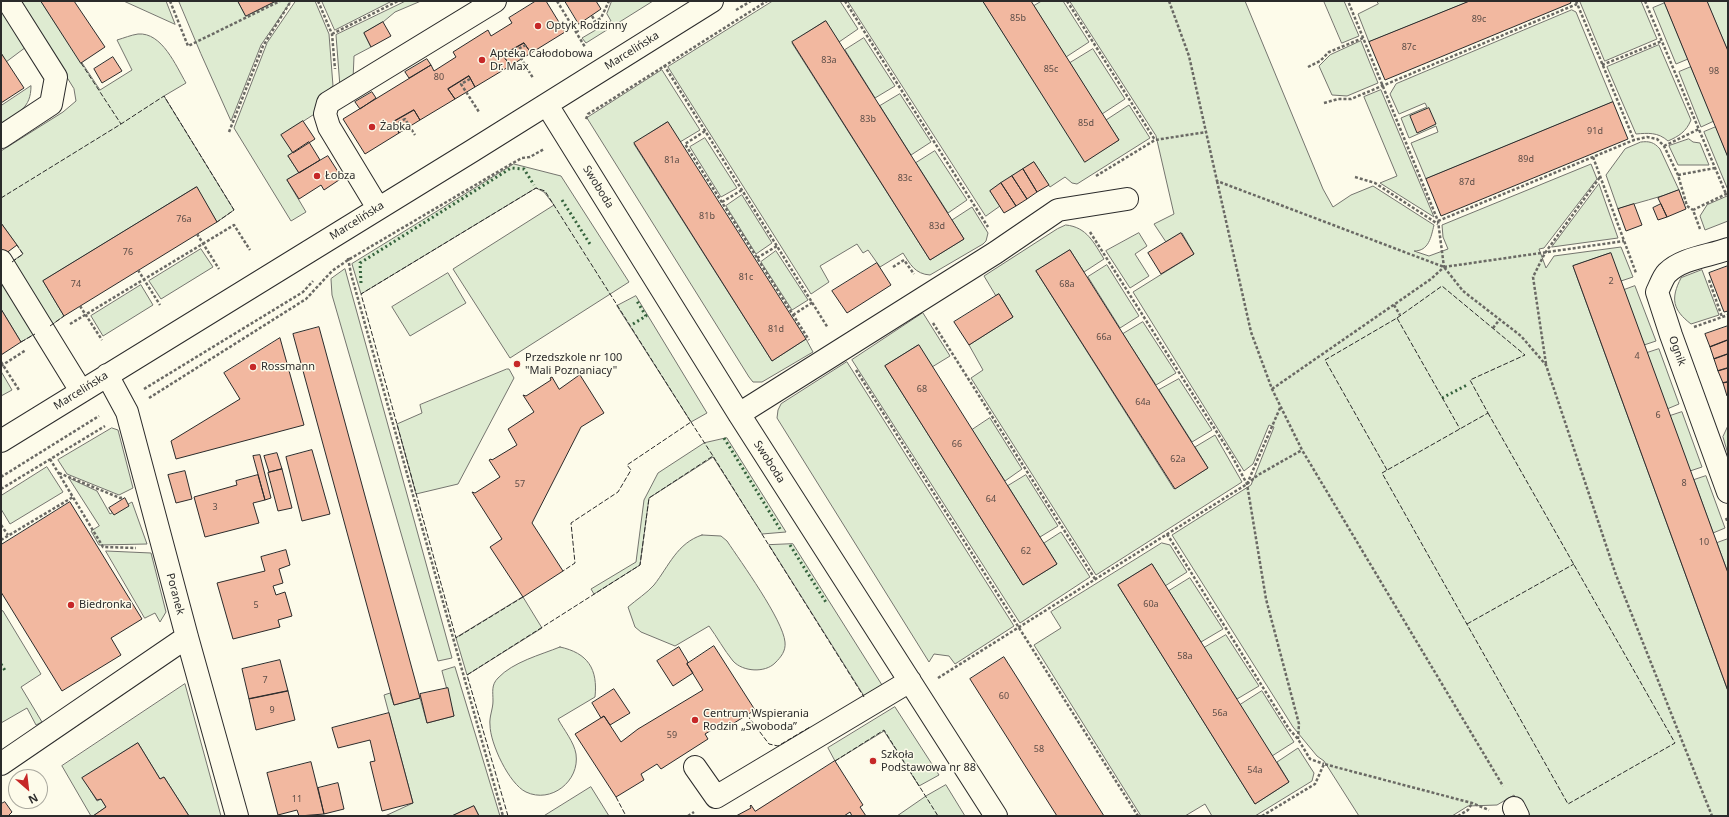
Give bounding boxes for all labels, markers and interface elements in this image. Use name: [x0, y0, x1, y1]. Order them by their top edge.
house number: 85b: [1010, 13, 1026, 23]
house number: 89c: [1472, 14, 1486, 24]
place label: Optyk Rodzinny: [546, 19, 627, 33]
marker: Optyk Rodzinny: [533, 21, 543, 31]
street label: Marcelińska: [602, 29, 662, 73]
house number: 87c: [1402, 42, 1416, 52]
place label: Apteka Całodobowa Dr. Max: [490, 47, 593, 73]
marker: Apteka Całodobowa Dr. Max: [477, 55, 487, 65]
house number: 83a: [821, 55, 837, 65]
house number: 85c: [1044, 64, 1058, 74]
house number: 98: [1709, 66, 1719, 76]
house number: 80: [434, 72, 444, 82]
house number: 83b: [860, 114, 876, 124]
house number: 85d: [1078, 118, 1094, 128]
place label: Żabka: [380, 120, 411, 134]
marker: Żabka: [367, 122, 377, 132]
house number: 91d: [1587, 126, 1603, 136]
house number: 89d: [1518, 154, 1534, 164]
house number: 81a: [664, 155, 680, 165]
street label: Swoboda: [580, 163, 616, 211]
place label: Łobza: [325, 169, 355, 183]
marker: Łobza: [312, 171, 322, 181]
house number: 83c: [898, 173, 912, 183]
house number: 87d: [1459, 177, 1475, 187]
street label: Marcelińska: [327, 199, 387, 243]
house number: 81b: [699, 211, 715, 221]
house number: 76a: [176, 214, 192, 224]
house number: 83d: [929, 221, 945, 231]
house number: 76: [123, 247, 133, 257]
house number: 81c: [739, 272, 753, 282]
house number: 2: [1608, 276, 1614, 286]
house number: 74: [71, 279, 81, 289]
house number: 68a: [1059, 279, 1075, 289]
house number: 81d: [768, 324, 784, 334]
house number: 66a: [1096, 332, 1112, 342]
street label: Ognik: [1666, 334, 1688, 368]
place label: Przedszkole nr 100 "Mali Poznaniacy": [525, 351, 622, 377]
house number: 4: [1634, 351, 1640, 361]
marker: Przedszkole nr 100 "Mali Poznaniacy": [512, 359, 522, 369]
place label: Rossmann: [261, 360, 315, 374]
marker: Rossmann: [248, 362, 258, 372]
street label: Marcelińska: [51, 369, 111, 413]
house number: 68: [917, 384, 927, 394]
house number: 64a: [1135, 397, 1151, 407]
house number: 6: [1655, 410, 1661, 420]
street label: Swoboda: [750, 438, 788, 486]
house number: 66: [952, 439, 962, 449]
house number: 62a: [1170, 454, 1186, 464]
house number: 8: [1681, 478, 1687, 488]
house number: 57: [515, 479, 525, 489]
house number: 64: [986, 494, 996, 504]
house number: 3: [212, 502, 218, 512]
house number: 10: [1699, 537, 1709, 547]
house number: 62: [1021, 546, 1031, 556]
street label: Poranek: [163, 572, 187, 616]
place label: Biedronka: [79, 598, 132, 612]
house number: 60a: [1143, 599, 1159, 609]
marker: Biedronka: [66, 600, 76, 610]
house number: 5: [253, 600, 259, 610]
house number: 58a: [1177, 651, 1193, 661]
house number: 7: [262, 675, 268, 685]
house number: 60: [999, 691, 1009, 701]
house number: 9: [269, 705, 275, 715]
place label: Centrum Wspierania Rodzin „Swoboda”: [703, 707, 809, 733]
house number: 56a: [1212, 708, 1228, 718]
marker: Centrum Wspierania Rodzin „Swoboda”: [690, 715, 700, 725]
house number: 59: [667, 730, 677, 740]
house number: 58: [1034, 744, 1044, 754]
place label: Szkoła Podstawowa nr 88: [881, 748, 976, 774]
marker: Szkoła Podstawowa nr 88: [868, 756, 878, 766]
house number: 54a: [1247, 765, 1263, 775]
north arrow: [8, 769, 48, 809]
text: N: [26, 790, 41, 808]
house number: 11: [292, 794, 302, 804]

